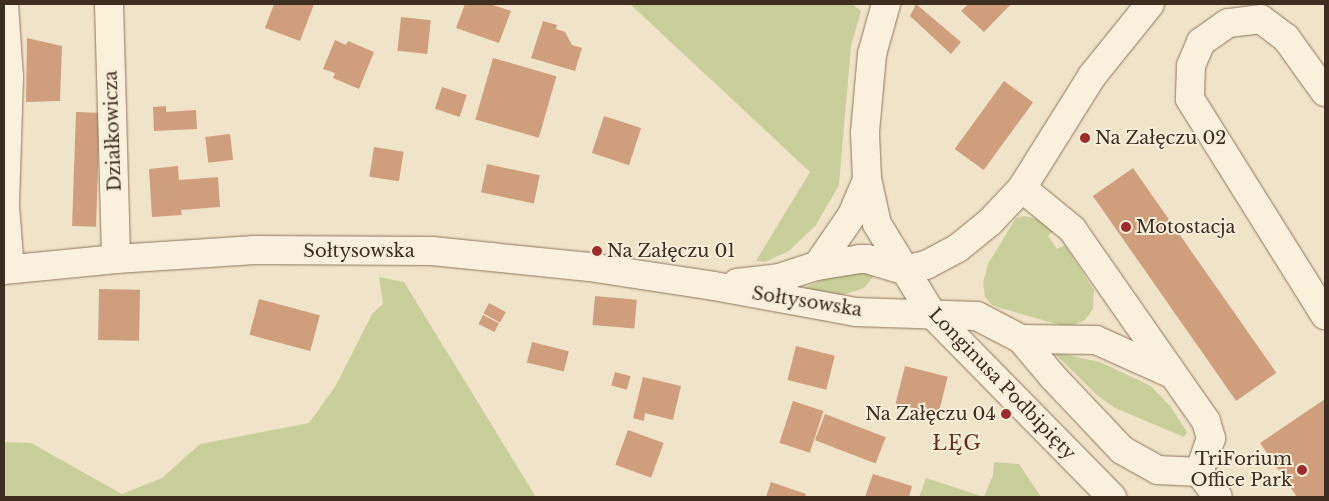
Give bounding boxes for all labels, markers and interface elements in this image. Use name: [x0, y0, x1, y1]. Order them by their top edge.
street label: Działkowicza: [100, 70, 126, 192]
place label: Na Załęczu 02: [1095, 127, 1227, 149]
marker: Na Załęczu 02: [1079, 132, 1091, 144]
place label: Motostacja: [1136, 216, 1236, 238]
marker: Motostacja: [1120, 221, 1132, 233]
street label: Sołtysowska: [303, 240, 415, 262]
place label: Na Załęczu 01: [607, 240, 736, 262]
marker: Na Załęczu 01: [591, 245, 603, 257]
street label: Sołtysowska: [750, 283, 864, 321]
street label: Longinusa Podbipięty: [924, 304, 1080, 464]
place label: Na Załęczu 04: [865, 403, 996, 425]
marker: Na Załęczu 04: [1000, 408, 1012, 420]
district label: ŁĘG: [932, 431, 982, 455]
place label: TriForium Office Park: [1191, 449, 1292, 492]
marker: TriForium Office Park: [1296, 464, 1308, 476]

